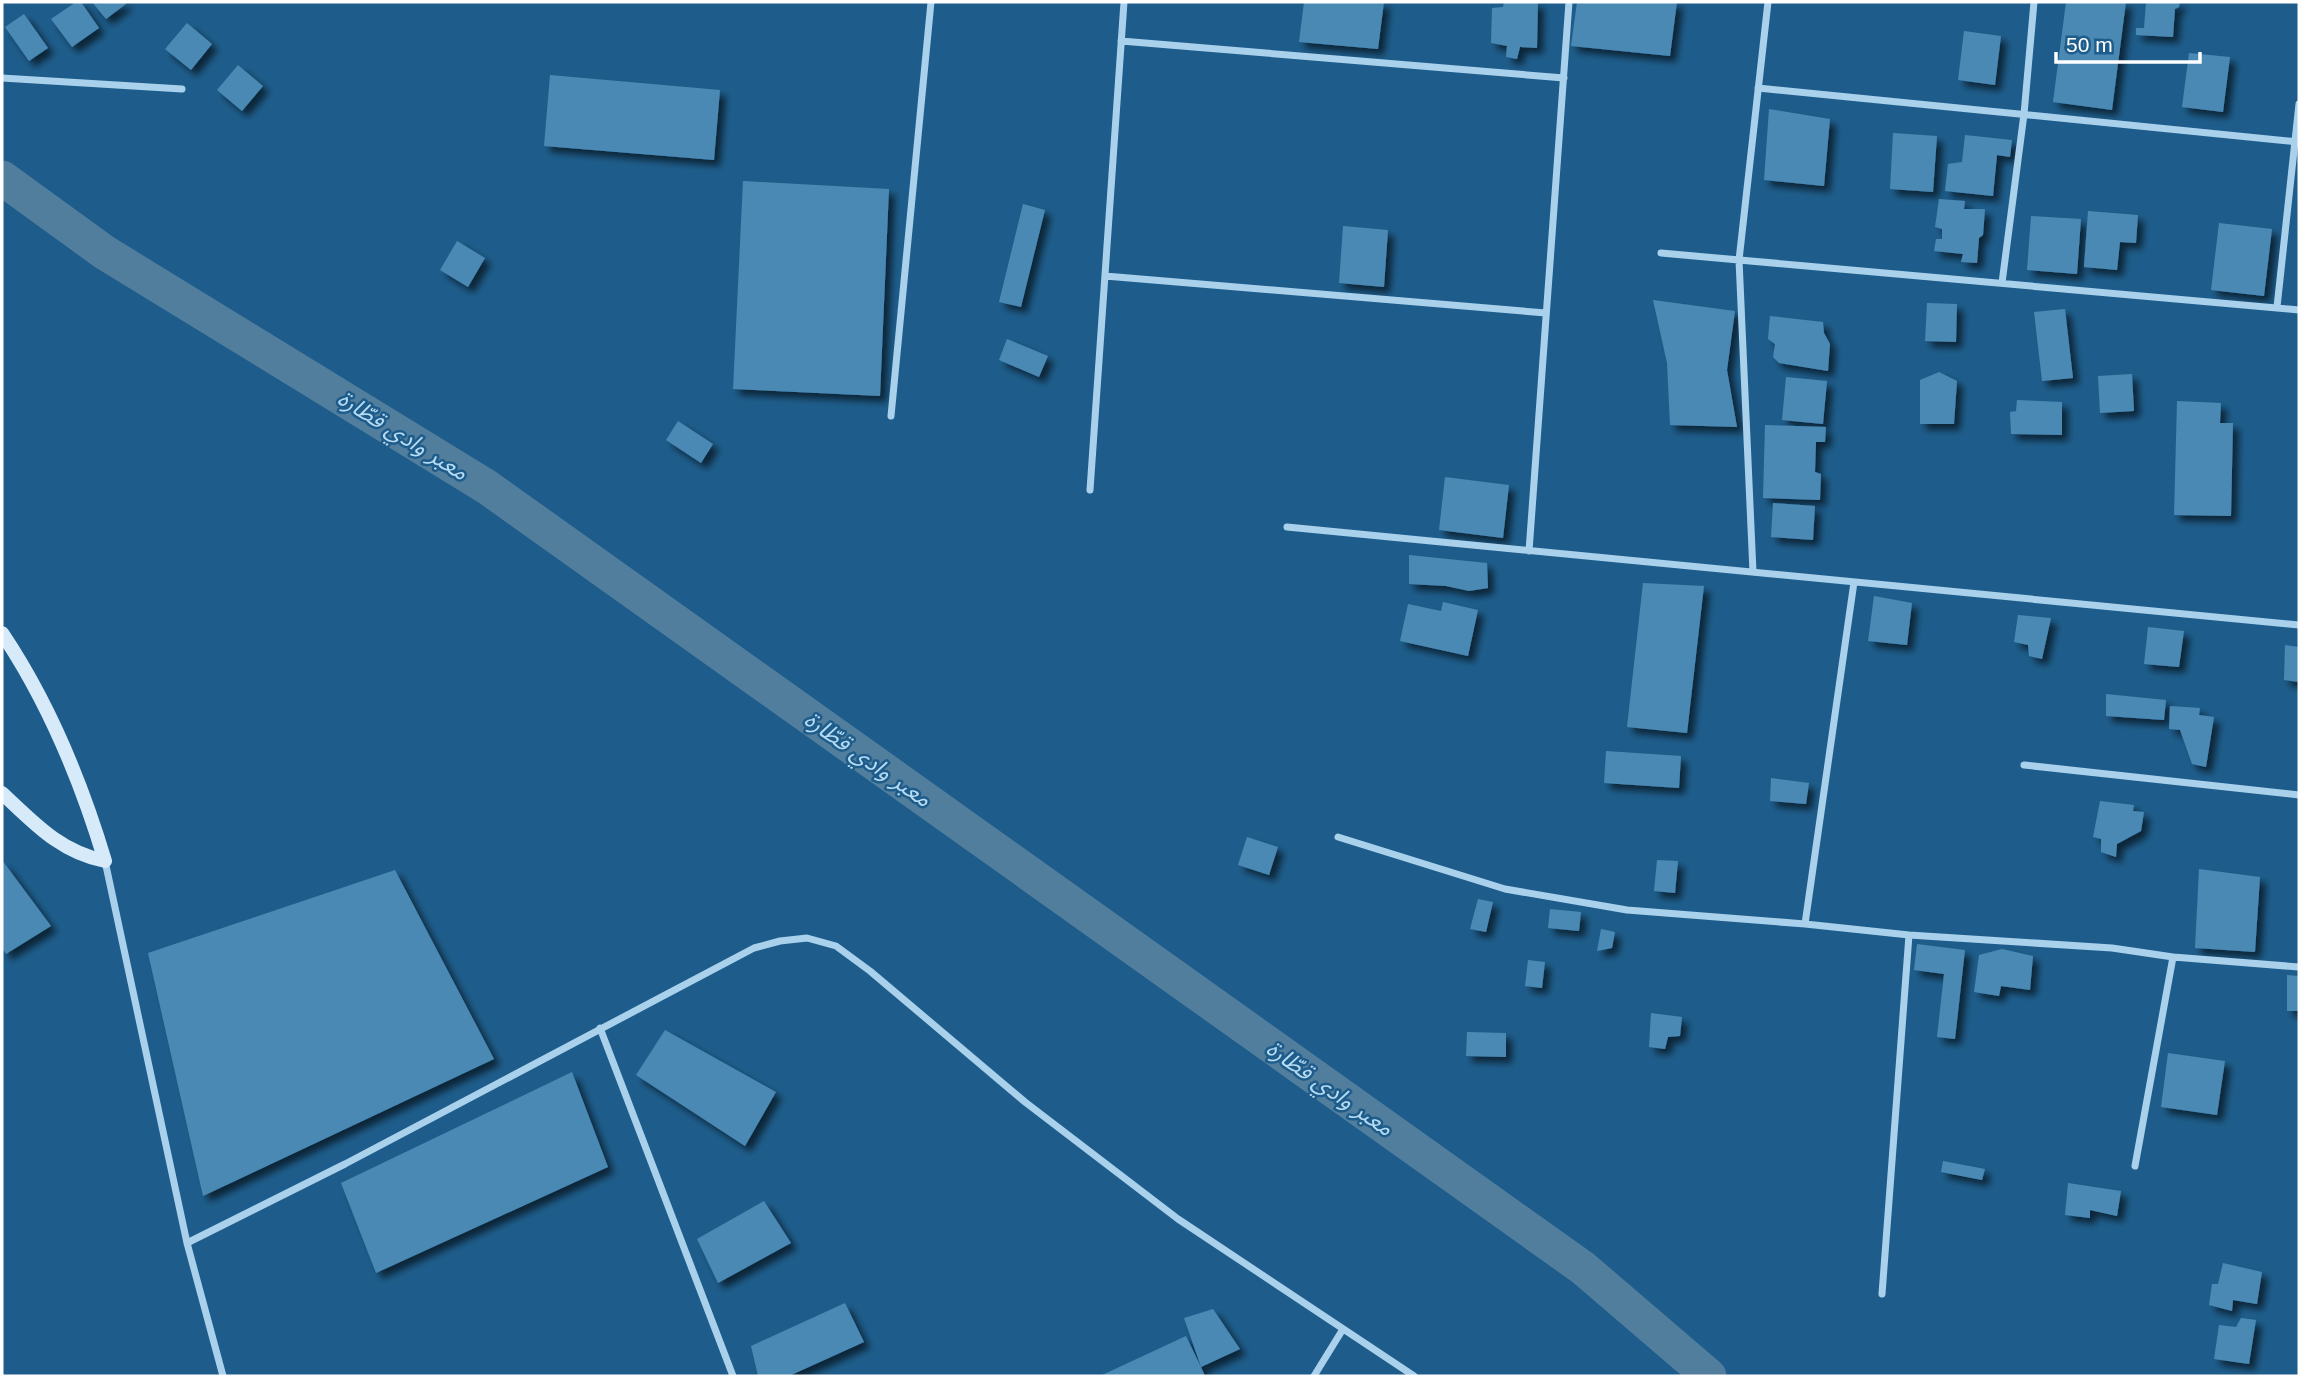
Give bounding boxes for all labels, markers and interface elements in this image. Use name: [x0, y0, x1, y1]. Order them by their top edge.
scale bar: [2056, 21, 2200, 65]
text: 50 m: [2066, 33, 2113, 56]
water label: معبر وادي قطّارة: [330, 385, 473, 490]
water label: معبر وادي قطّارة: [797, 706, 936, 817]
water label: معبر وادي قطّارة: [1259, 1035, 1398, 1146]

